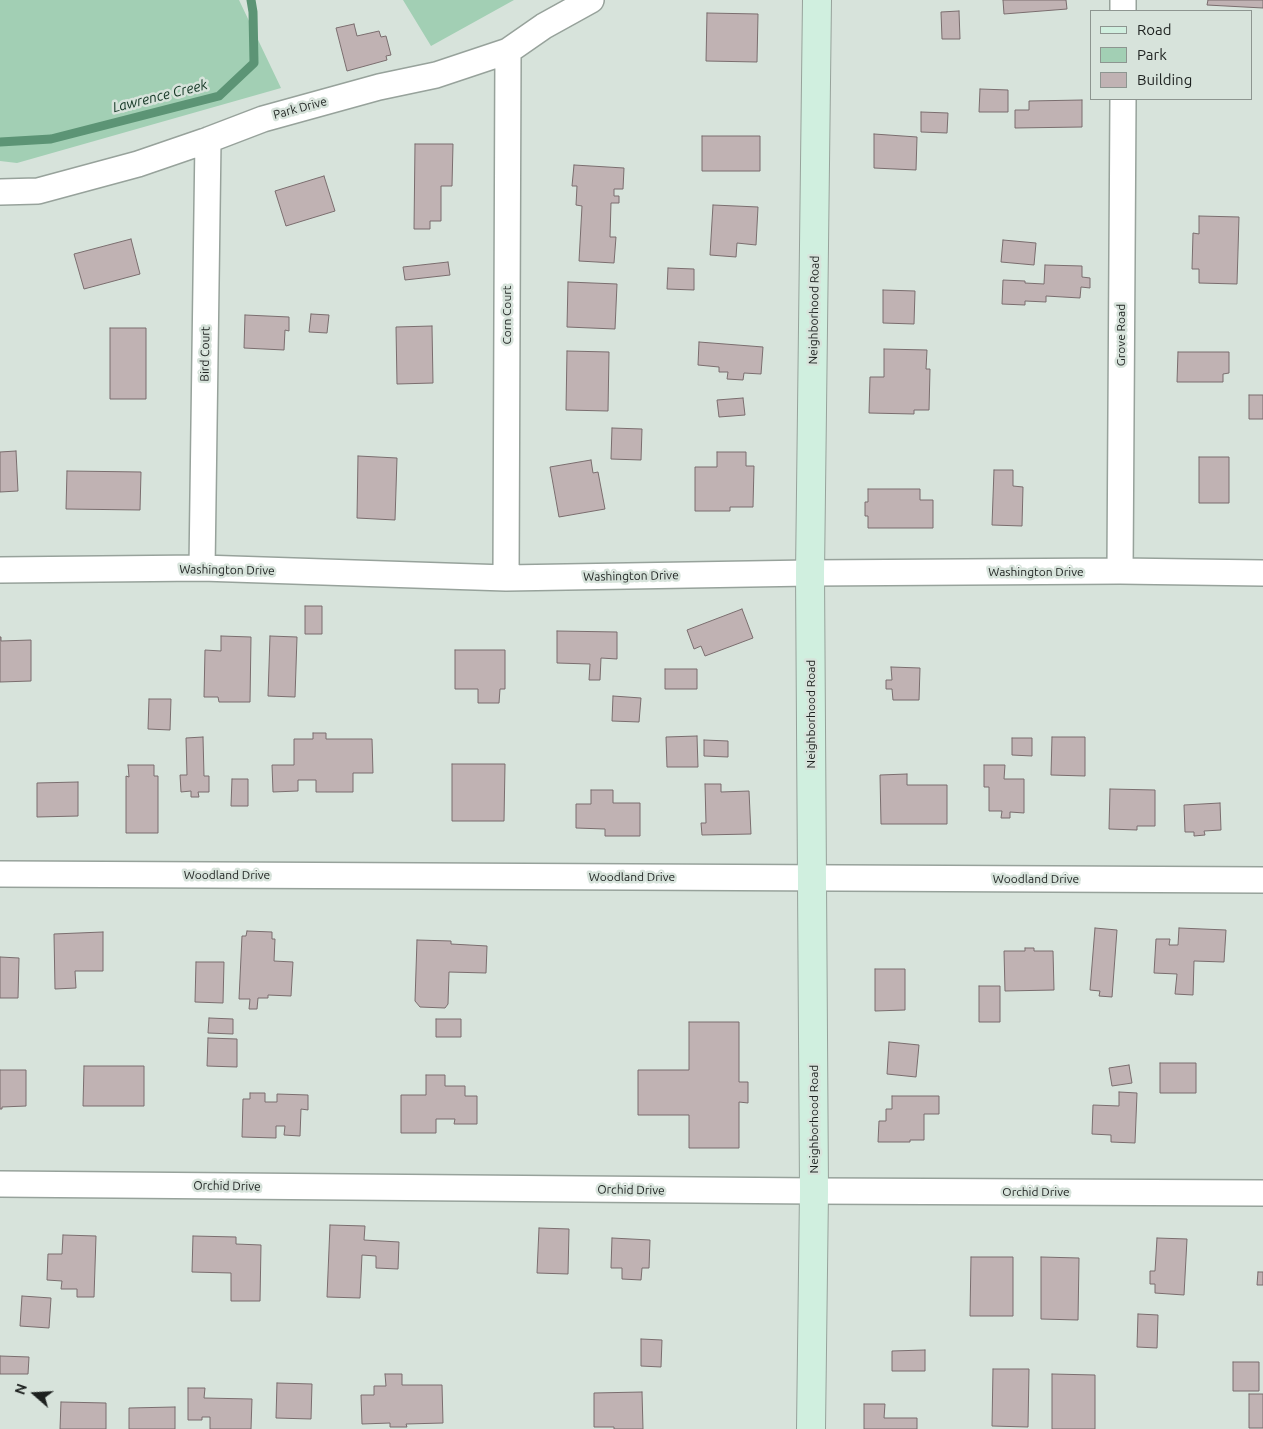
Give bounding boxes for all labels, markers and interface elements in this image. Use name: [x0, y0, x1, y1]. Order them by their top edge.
legend: [1090, 10, 1253, 100]
text: Road: [1137, 21, 1172, 38]
text: Park: [1137, 46, 1167, 63]
text: Building: [1137, 71, 1192, 88]
water label: Lawrence Creek: [111, 76, 209, 116]
street label: Park Drive: [272, 94, 328, 122]
street label: Neighborhood Road: [806, 255, 822, 365]
street label: Corn Court: [500, 286, 514, 344]
street label: Grove Road: [1114, 304, 1128, 366]
street label: Bird Court: [197, 326, 213, 382]
street label: Washington Drive: [179, 562, 275, 578]
street label: Washington Drive: [988, 565, 1084, 579]
street label: Washington Drive: [583, 568, 679, 584]
street label: Neighborhood Road: [804, 660, 818, 768]
street label: Woodland Drive: [184, 868, 270, 882]
street label: Woodland Drive: [589, 870, 675, 884]
street label: Woodland Drive: [993, 872, 1079, 886]
street label: Neighborhood Road: [807, 1065, 821, 1173]
street label: Orchid Drive: [193, 1178, 261, 1194]
street label: Orchid Drive: [597, 1182, 665, 1198]
street label: Orchid Drive: [1002, 1185, 1070, 1199]
north arrow: [10, 1369, 60, 1419]
text: N: [12, 1382, 30, 1397]

